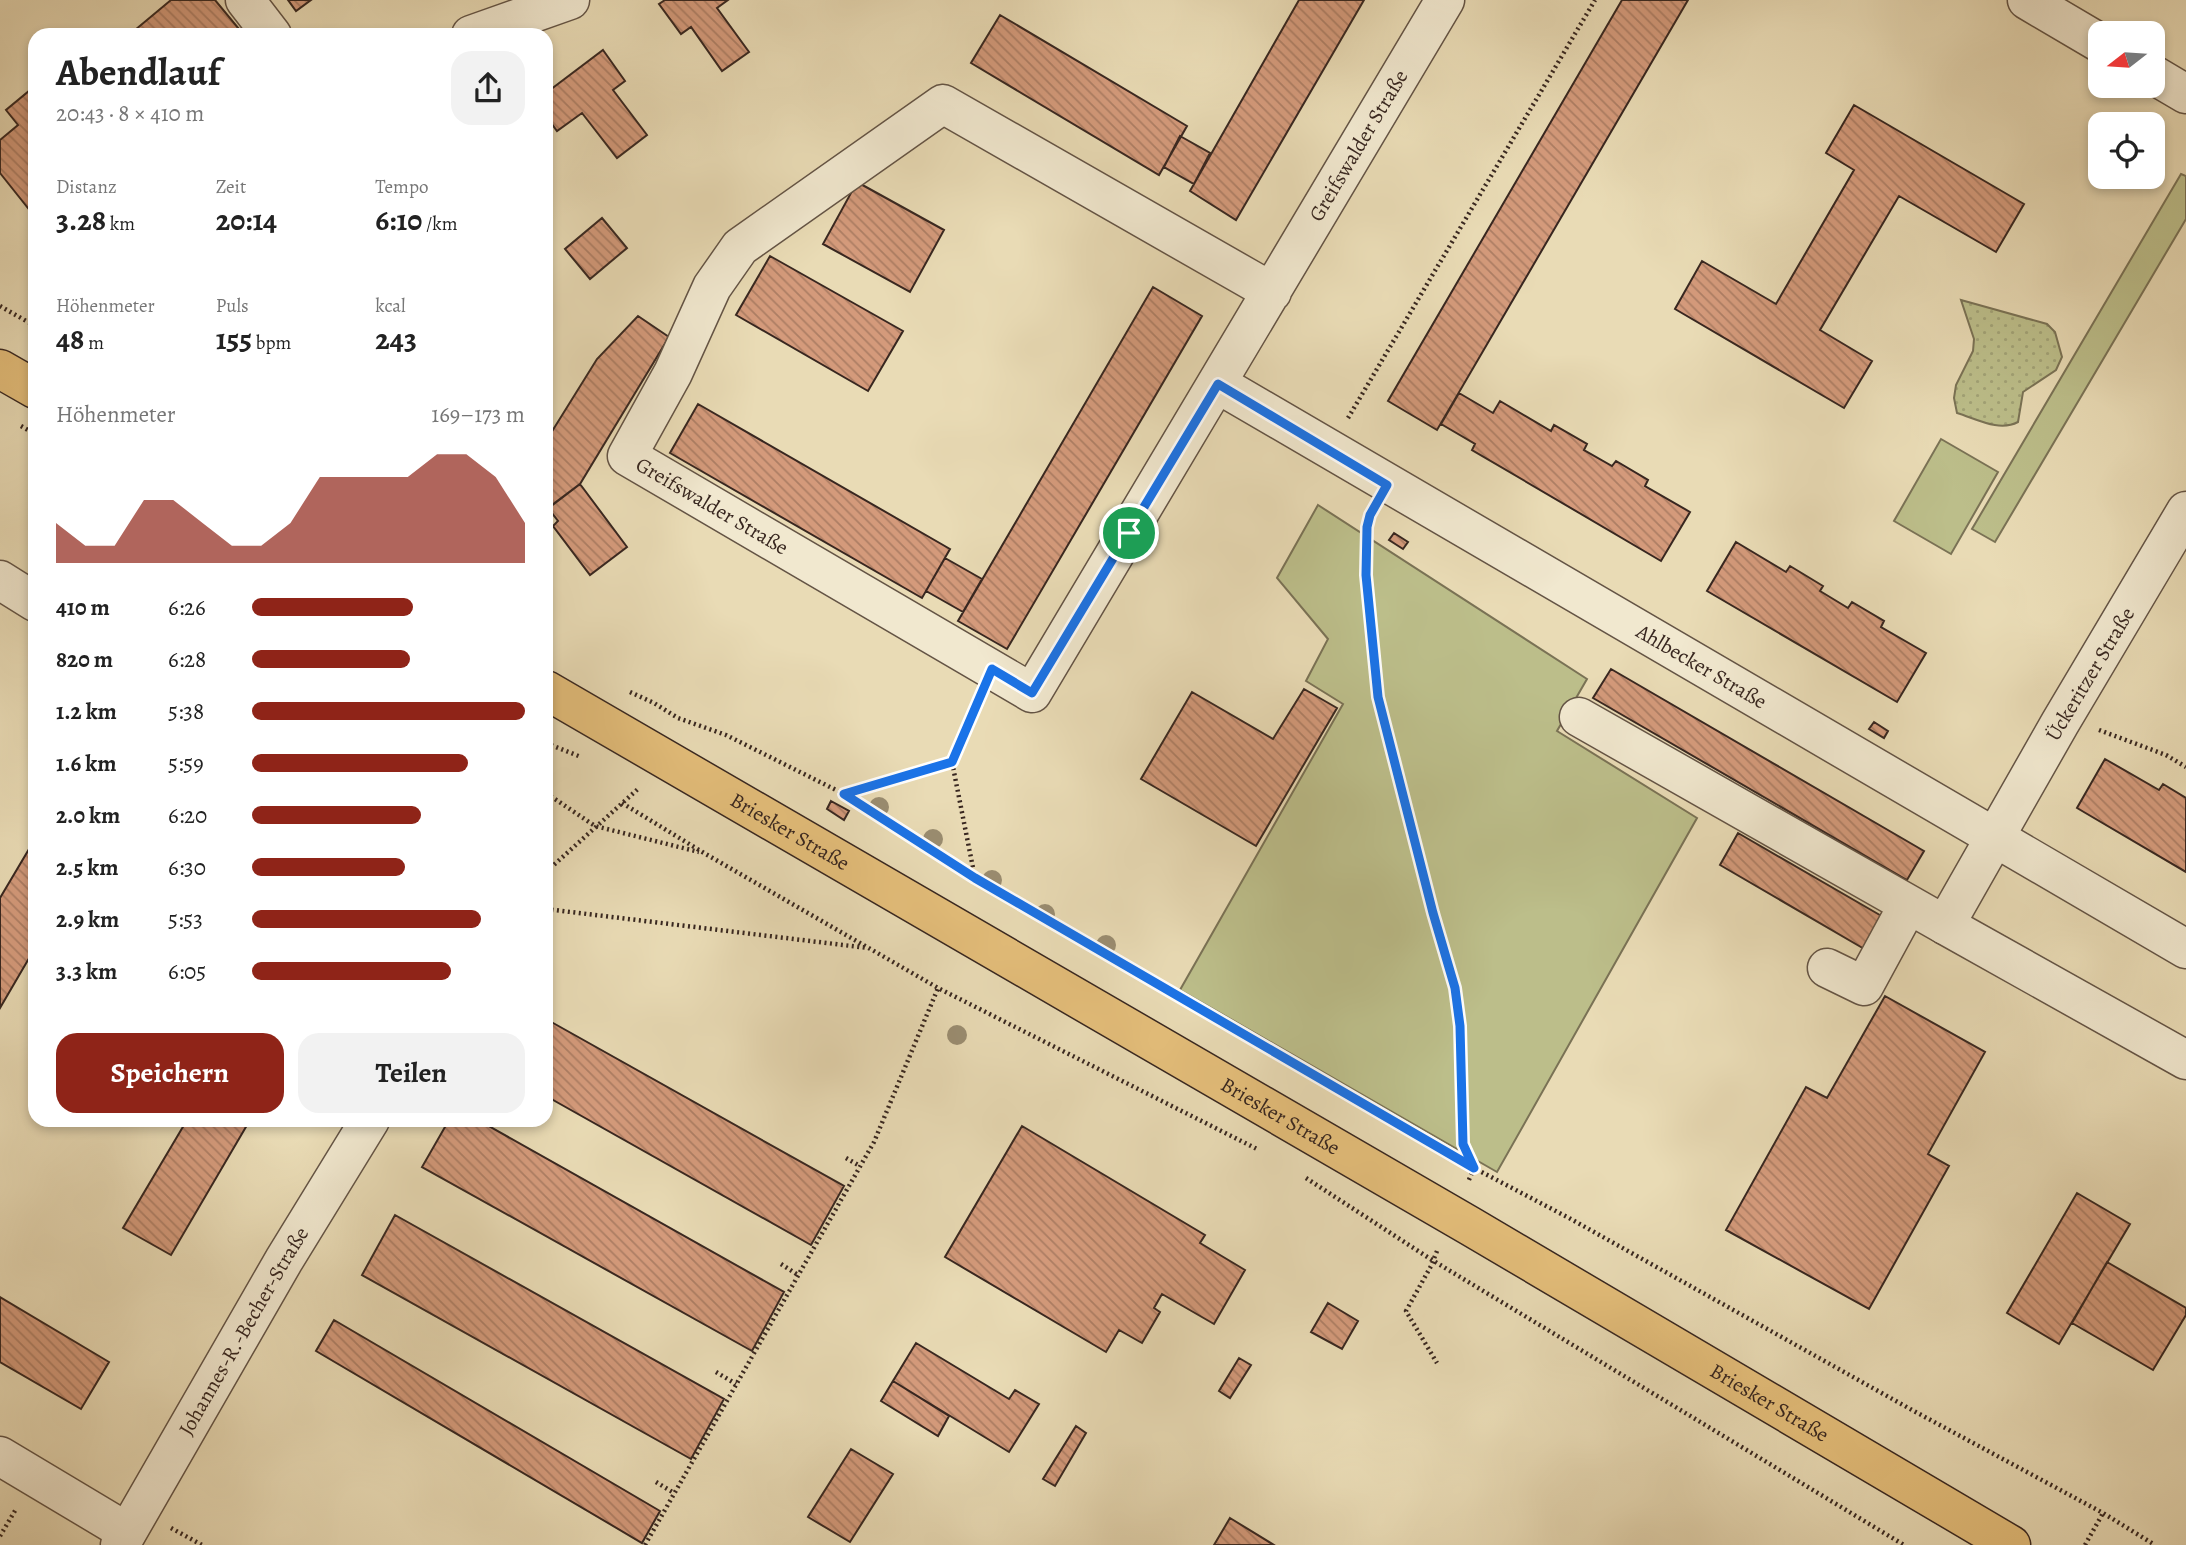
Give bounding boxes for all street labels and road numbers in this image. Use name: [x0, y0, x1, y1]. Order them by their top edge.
street label: Greifswalder Straße: [1302, 64, 1414, 227]
street label: Greifswalder Straße: [631, 450, 793, 561]
street label: Ückeritzer Straße: [2039, 602, 2141, 746]
street label: Ahlbecker Straße: [1630, 617, 1772, 715]
street label: Briesker Straße: [725, 786, 855, 877]
street label: Briesker Straße: [1216, 1070, 1345, 1162]
street label: Johannes-R.-Becher-Straße: [172, 1221, 315, 1441]
street label: Briesker Straße: [1705, 1357, 1834, 1449]

